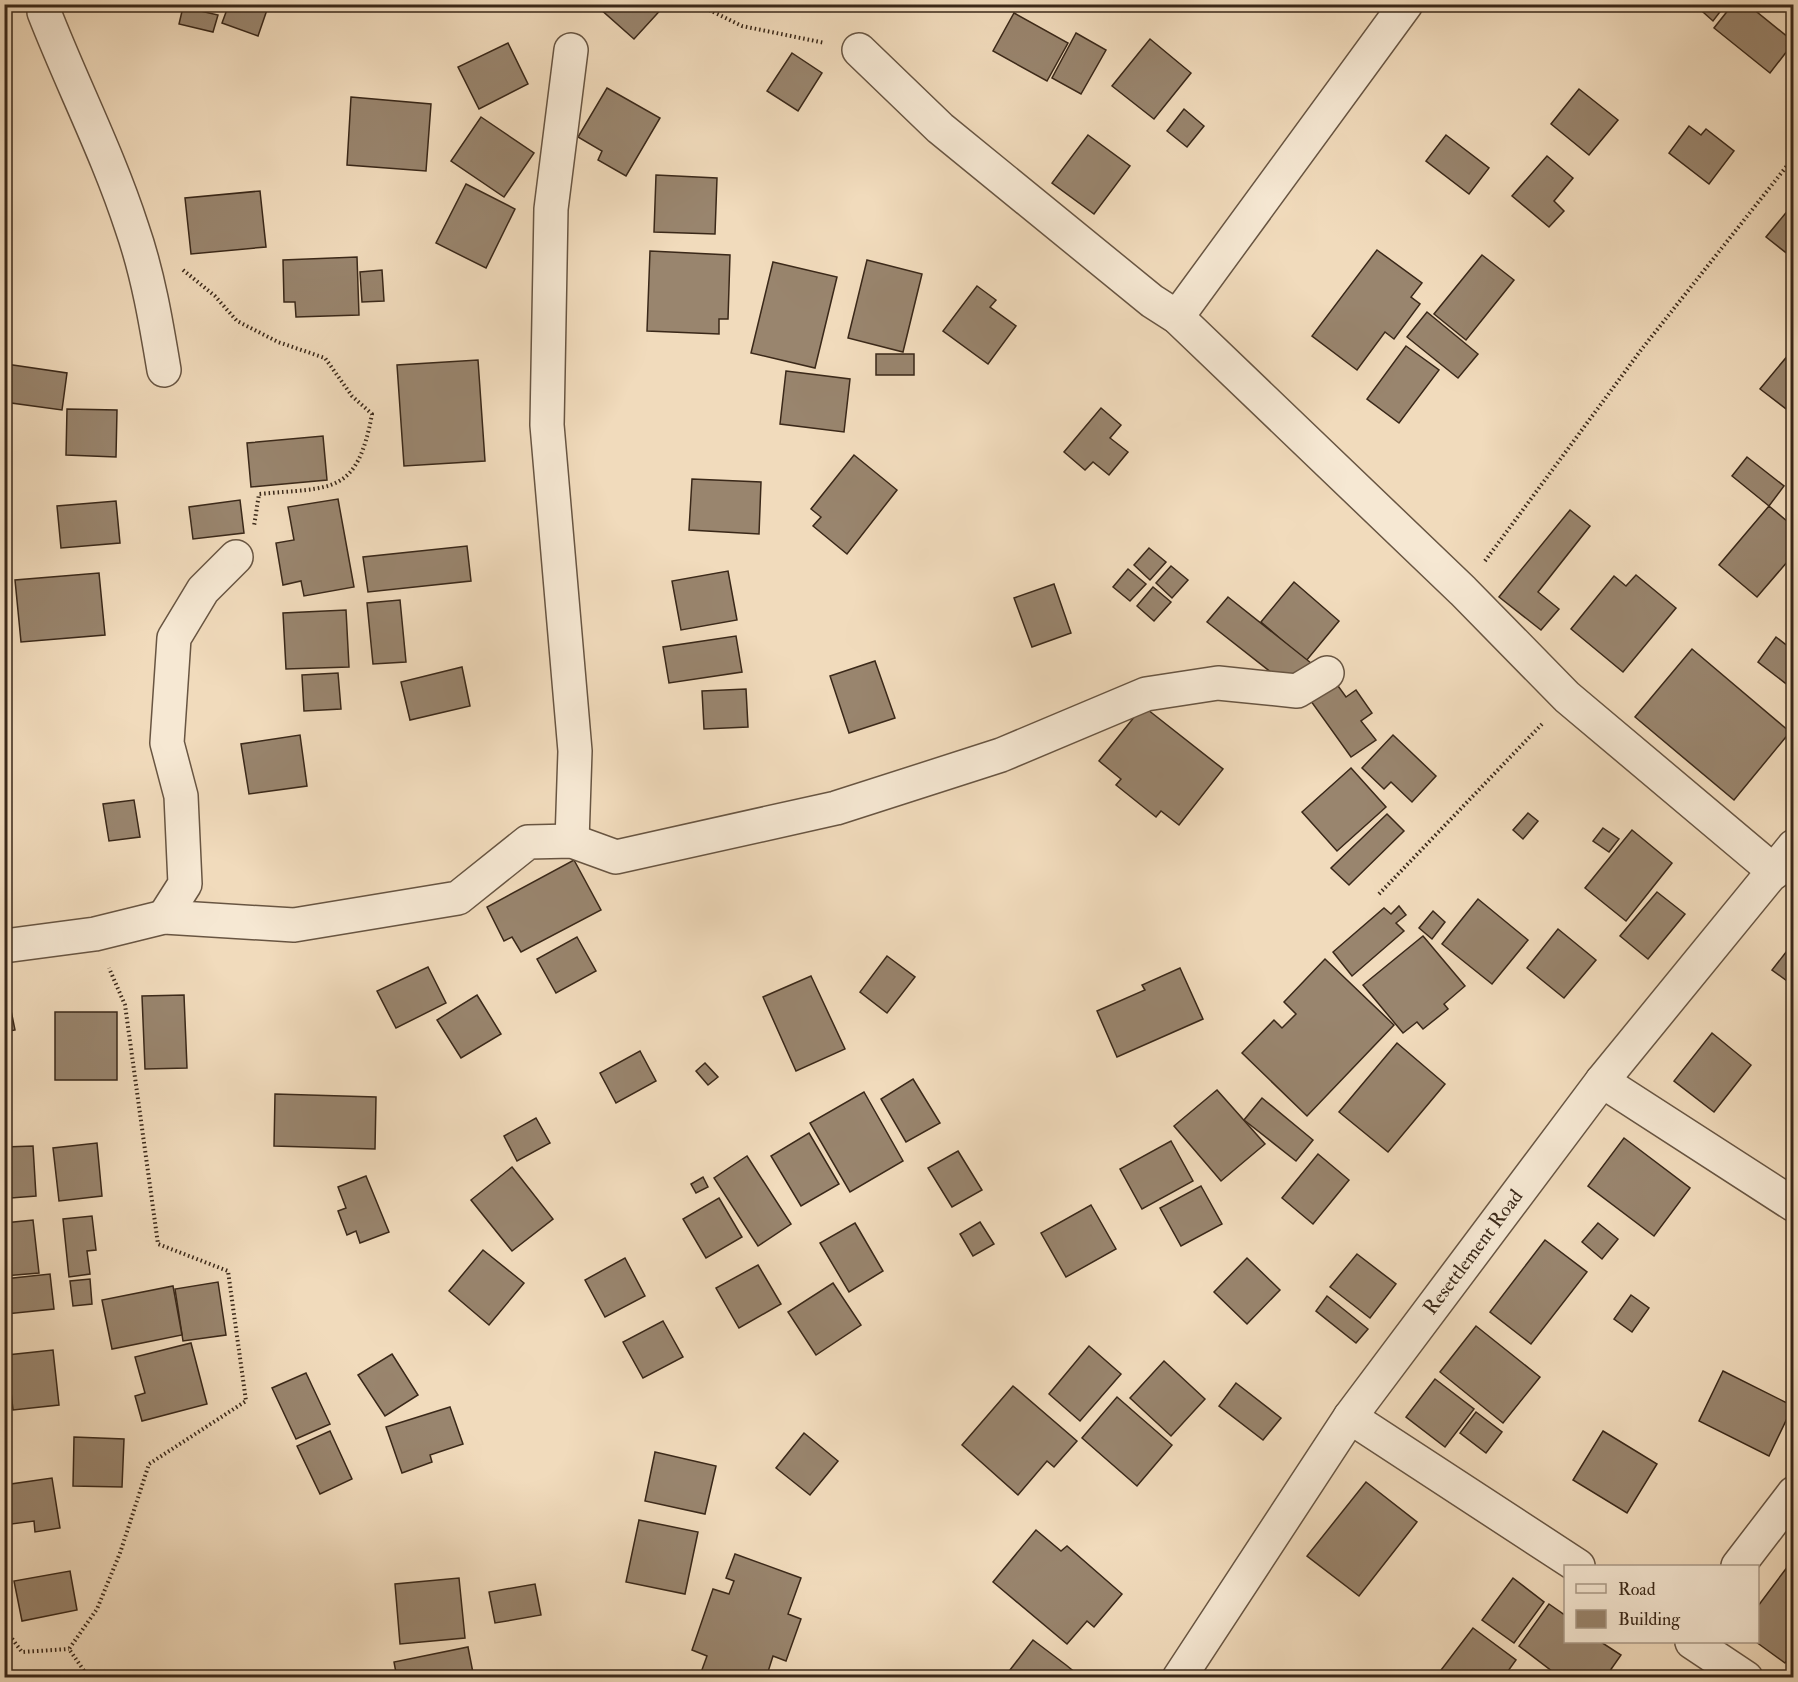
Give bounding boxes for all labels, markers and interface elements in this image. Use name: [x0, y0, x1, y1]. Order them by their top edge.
street label: Resettlement Road: [1418, 1184, 1528, 1320]
legend: [1564, 1565, 1759, 1643]
text: Road: [1618, 1578, 1656, 1601]
text: Building: [1618, 1608, 1681, 1631]

